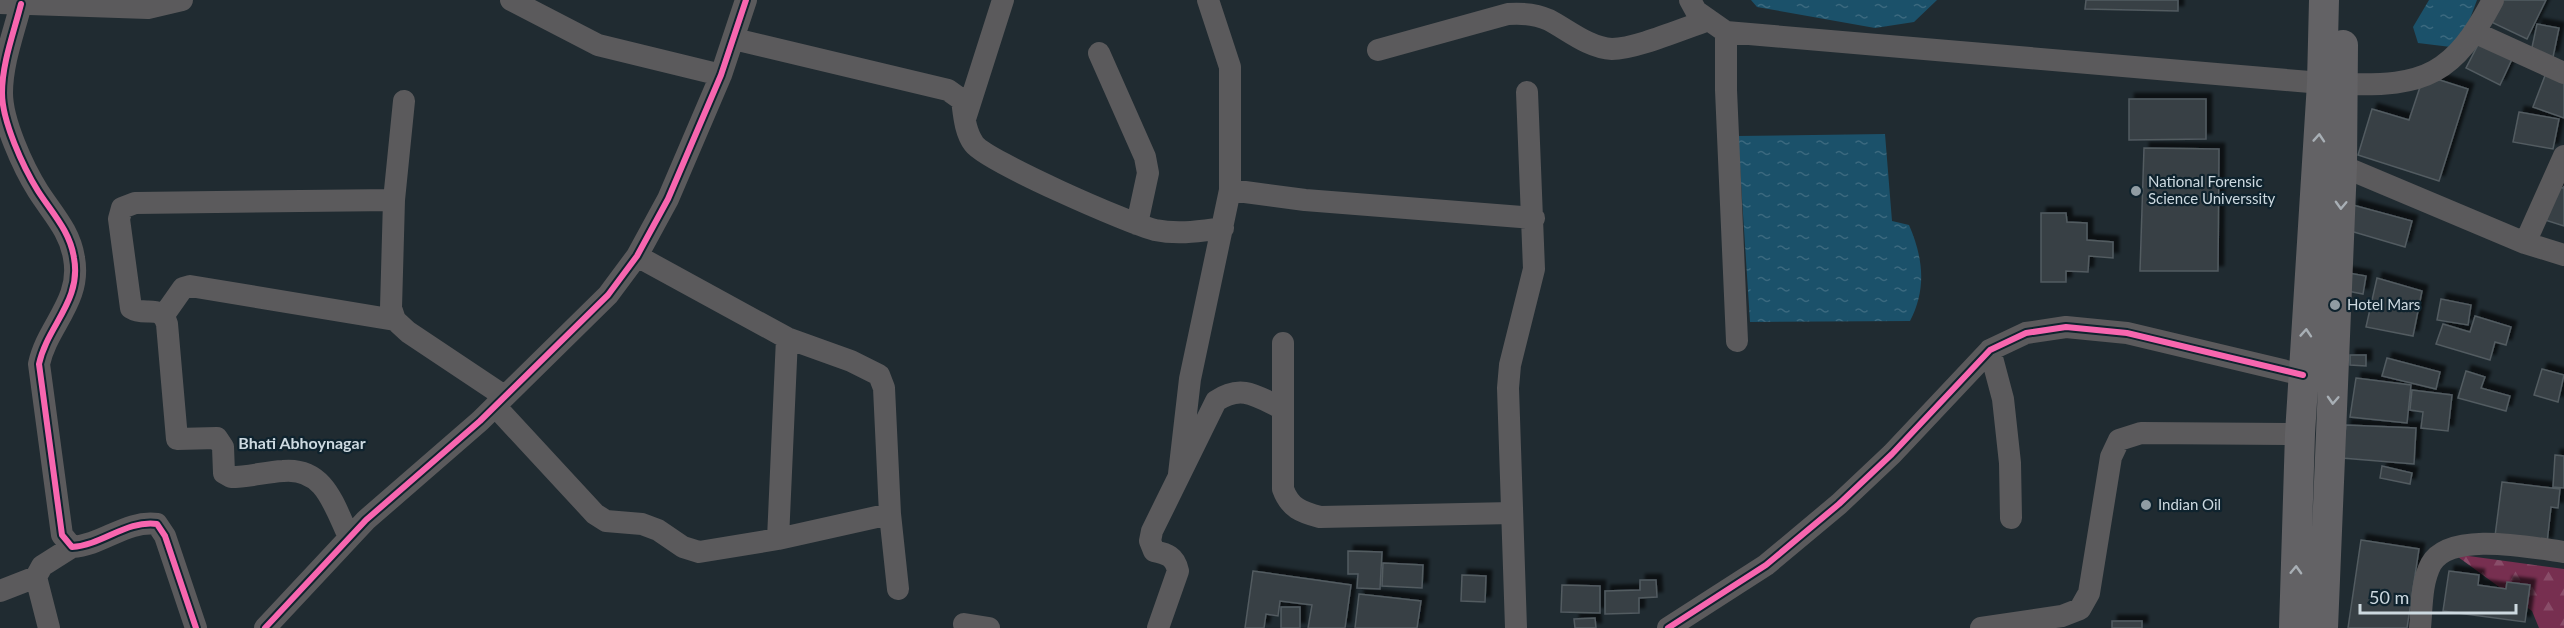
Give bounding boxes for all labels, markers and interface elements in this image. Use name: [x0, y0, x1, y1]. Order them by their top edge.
one-way arrow: [2312, 134, 2325, 143]
place label: National Forensic Science Universsity: [2148, 172, 2276, 207]
marker: National Forensic Science Universsity: [2129, 184, 2143, 198]
one-way arrow: [2334, 201, 2347, 210]
place label: Hotel Mars: [2347, 295, 2420, 313]
marker: Hotel Mars: [2328, 298, 2342, 312]
one-way arrow: [2300, 328, 2313, 337]
one-way arrow: [2327, 396, 2340, 405]
district label: Bhati Abhoynagar: [238, 433, 366, 452]
place label: Indian Oil: [2158, 495, 2221, 513]
marker: Indian Oil: [2139, 498, 2153, 512]
one-way arrow: [2290, 565, 2302, 574]
scale bar: [2360, 577, 2516, 615]
text: 50 m: [2369, 586, 2409, 608]

